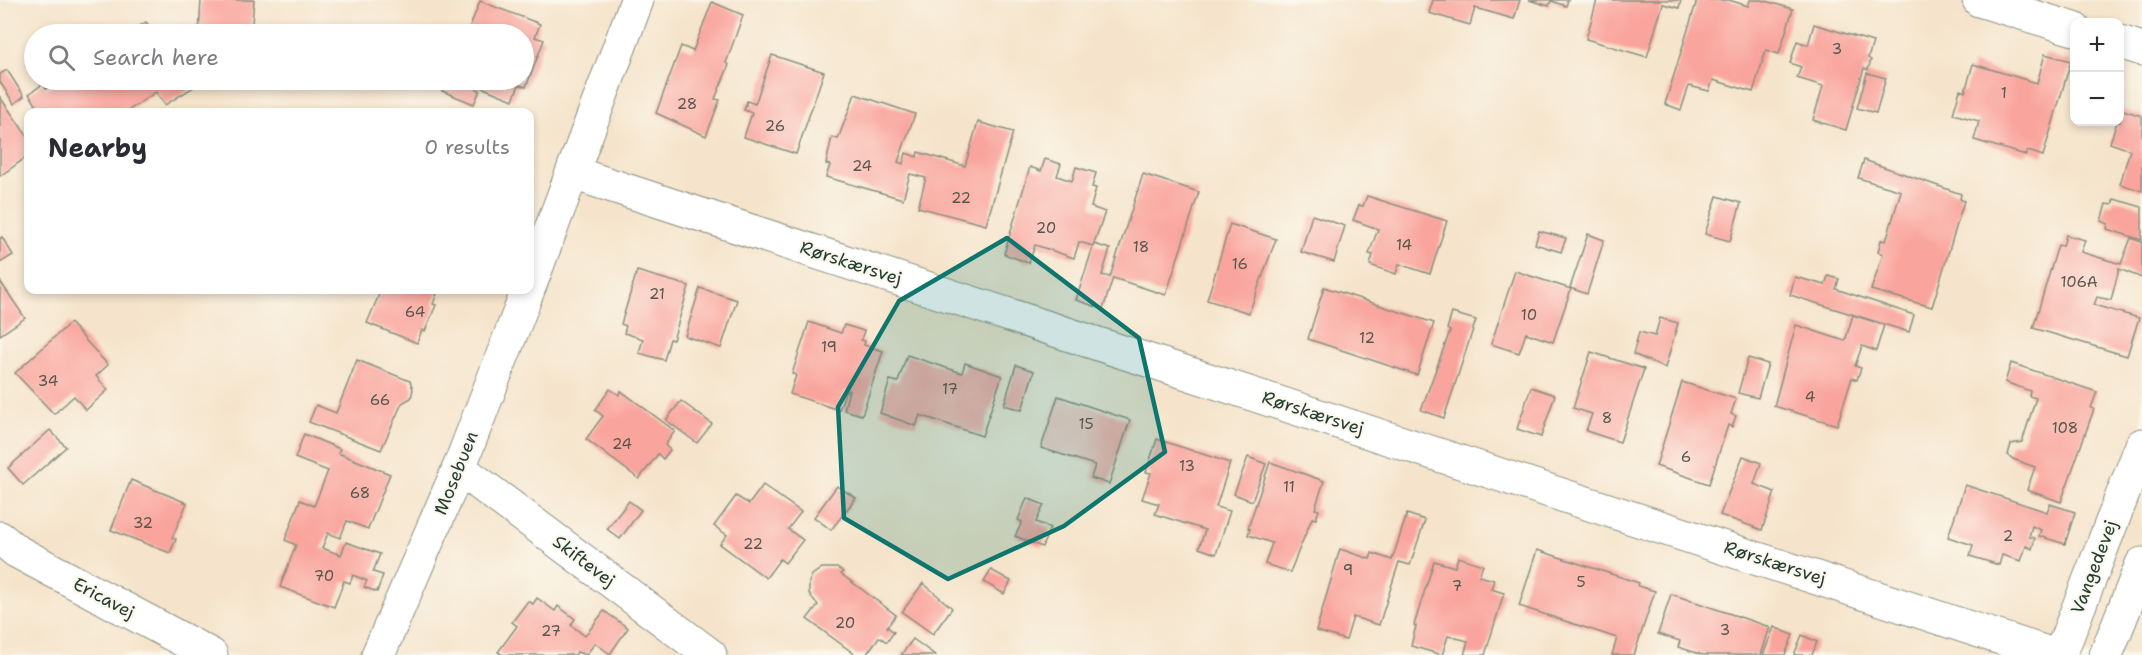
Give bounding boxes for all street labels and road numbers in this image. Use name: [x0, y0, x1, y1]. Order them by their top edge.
street label: Rørskærsvej: [797, 235, 905, 291]
street label: Rørskærsvej: [1259, 385, 1367, 441]
street label: Mosebuen: [428, 427, 484, 519]
street label: Vangedevej: [2065, 517, 2123, 617]
street label: Skiftevej: [548, 530, 620, 592]
street label: Rørskærsvej: [1721, 535, 1829, 591]
street label: Ericavej: [69, 572, 139, 624]

